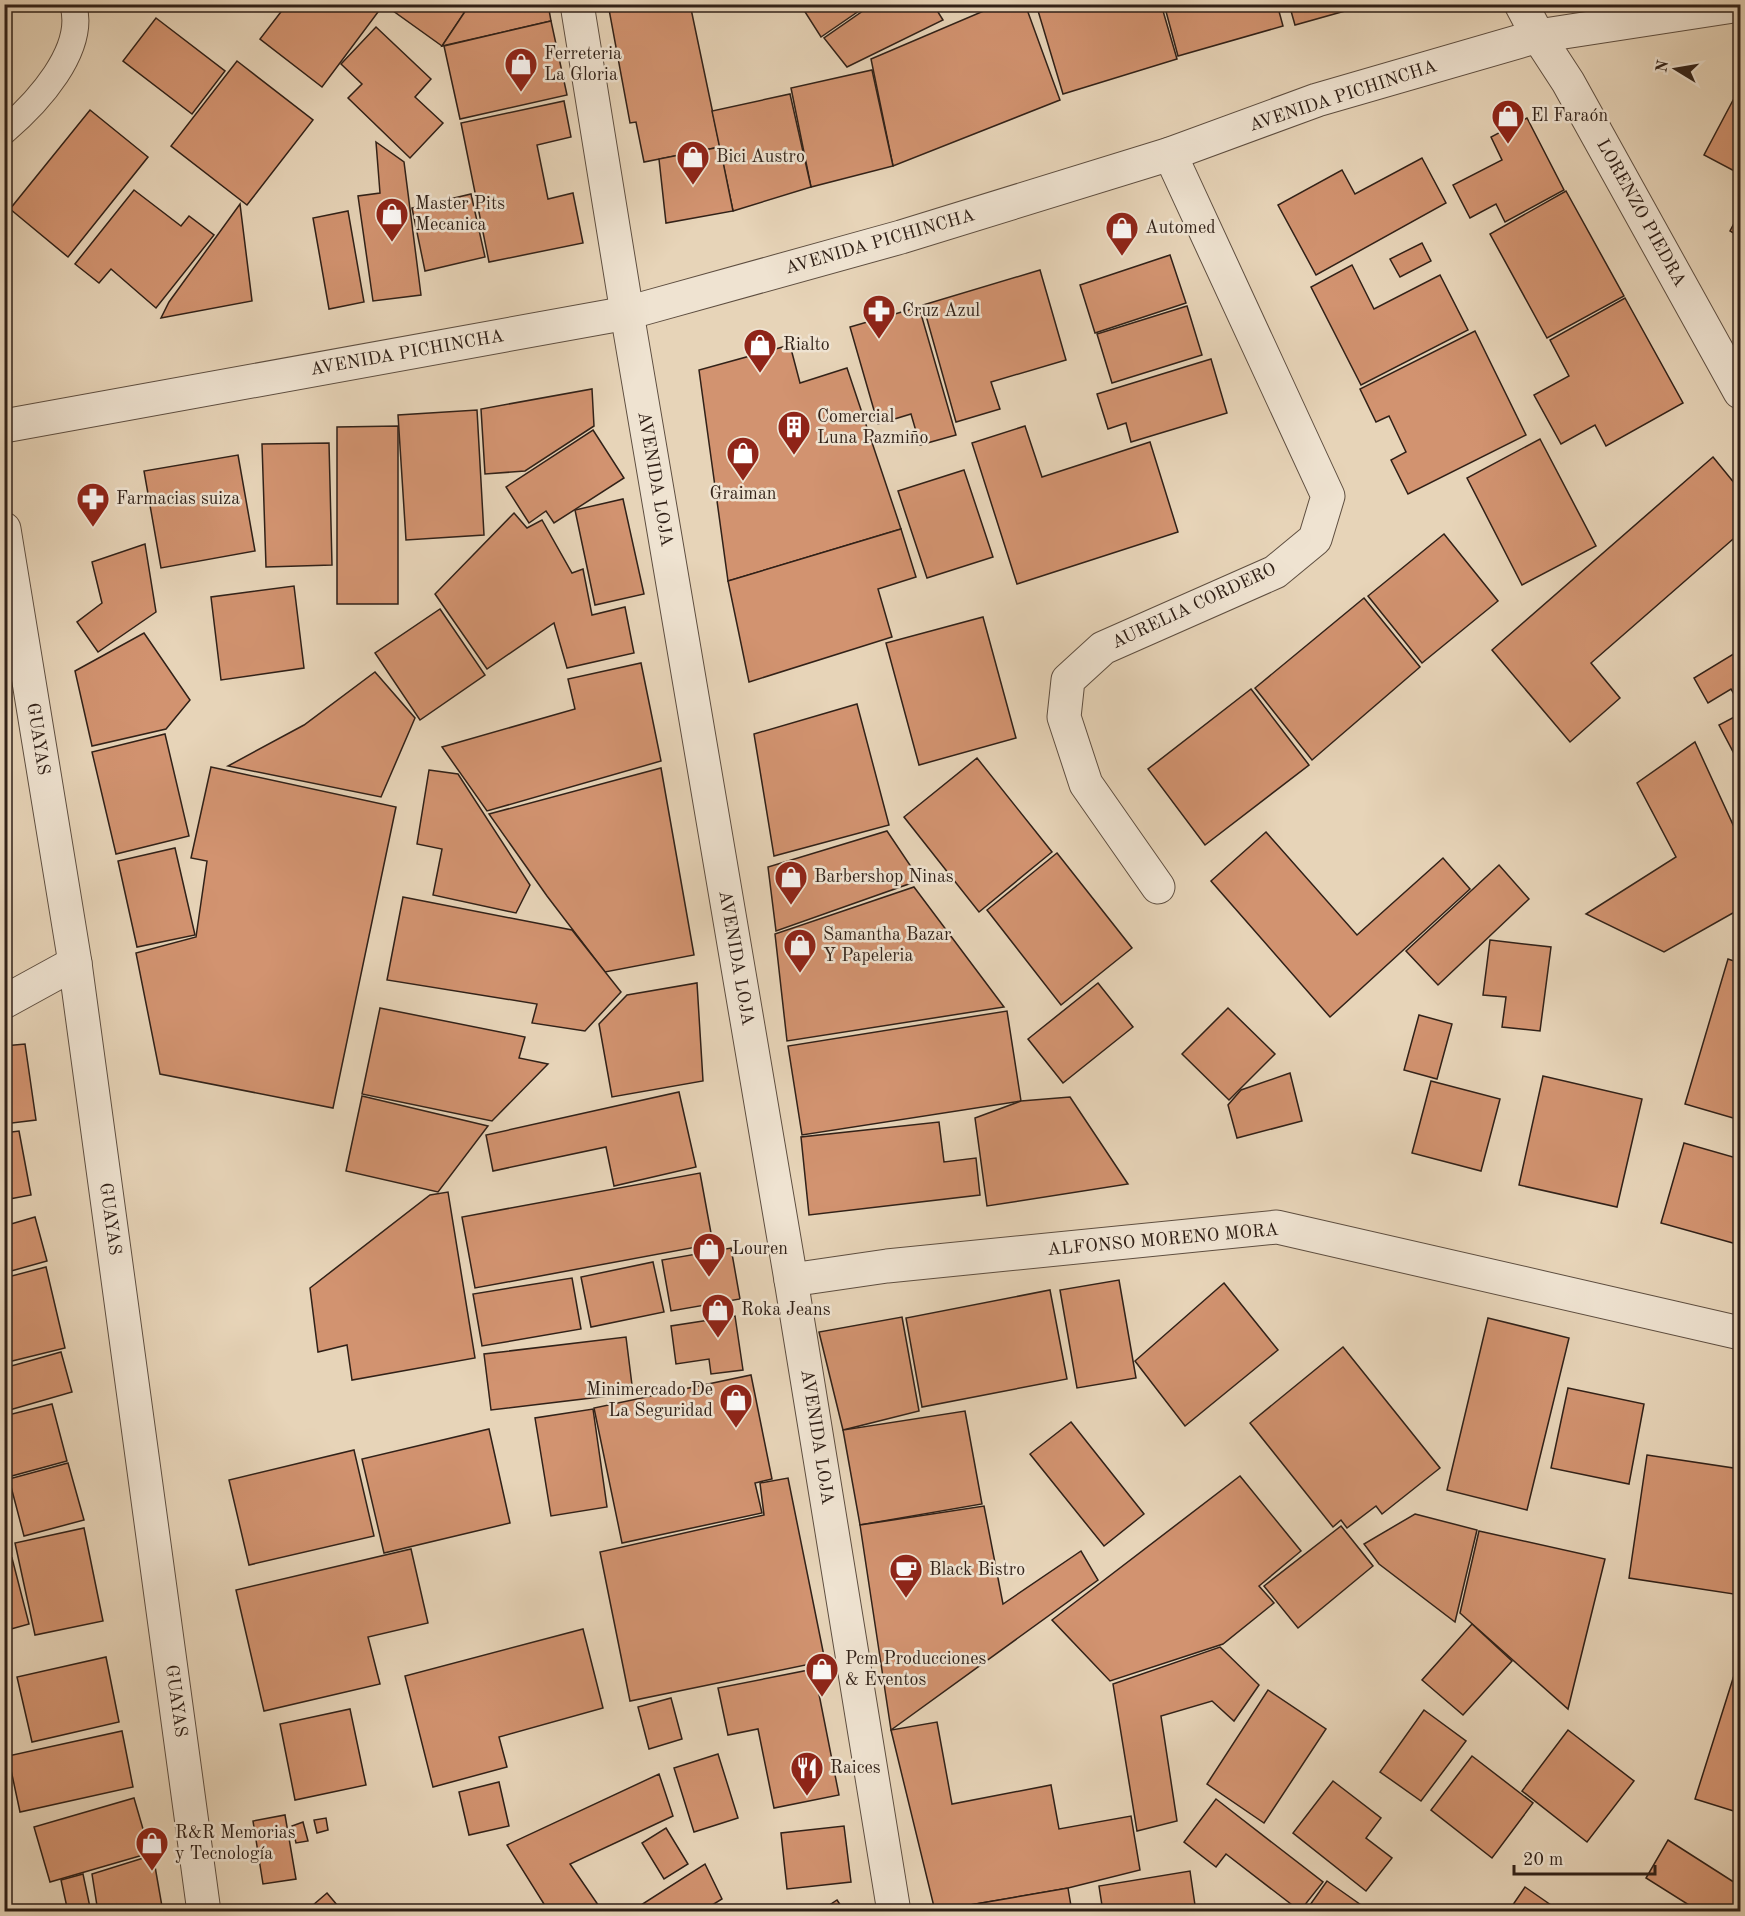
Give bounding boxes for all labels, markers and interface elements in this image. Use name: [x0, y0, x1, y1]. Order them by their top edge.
north arrow: [1646, 39, 1706, 99]
place label: Ferreteria La Gloria: [544, 45, 622, 84]
shop icon: Ferreteria La Gloria: [503, 46, 539, 93]
street label: AVENIDA PICHINCHA: [1247, 57, 1439, 135]
text: N: [1654, 58, 1672, 74]
shop icon: El Faraón: [1490, 98, 1526, 145]
place label: El Faraón: [1531, 107, 1608, 125]
street label: LORENZO PIEDRA: [1593, 136, 1689, 290]
shop icon: Bici Austro: [675, 139, 711, 186]
place label: Bici Austro: [716, 148, 805, 166]
place label: Master Pits Mecanica: [415, 195, 505, 234]
shop icon: Master Pits Mecanica: [374, 196, 410, 243]
street label: AVENIDA PICHINCHA: [783, 206, 977, 278]
shop icon: Automed: [1104, 210, 1140, 257]
place label: Automed: [1145, 219, 1216, 237]
pharmacy icon: Cruz Azul: [861, 293, 897, 340]
place label: Cruz Azul: [902, 302, 980, 320]
street label: AVENIDA PICHINCHA: [309, 327, 505, 379]
shop icon: Rialto: [742, 327, 778, 374]
place label: Rialto: [783, 336, 830, 354]
place label: Comercial Luna Pazmiño: [817, 408, 928, 447]
building icon: Comercial Luna Pazmiño: [776, 409, 812, 456]
street label: AVENIDA LOJA: [634, 410, 676, 548]
shop icon: Graiman: [725, 435, 761, 482]
pharmacy icon: Farmacias suiza: [75, 481, 111, 528]
place label: Graiman: [710, 485, 777, 503]
place label: Farmacias suiza: [116, 490, 240, 508]
street label: AURELIA CORDERO: [1109, 560, 1279, 652]
street label: GUAYAS: [23, 702, 53, 776]
shop icon: Barbershop Ninas: [773, 859, 809, 906]
place label: Barbershop Ninas: [814, 868, 954, 886]
street label: AVENIDA LOJA: [715, 889, 757, 1027]
place label: Samantha Bazar Y Papeleria: [823, 926, 952, 965]
shop icon: Samantha Bazar Y Papeleria: [782, 927, 818, 974]
street label: GUAYAS: [96, 1182, 124, 1256]
street label: ALFONSO MORENO MORA: [1047, 1221, 1280, 1259]
shop icon: Louren: [691, 1231, 727, 1278]
place label: Louren: [732, 1240, 788, 1258]
shop icon: Roka Jeans: [700, 1292, 736, 1339]
place label: Roka Jeans: [741, 1301, 831, 1319]
street label: AVENIDA LOJA: [797, 1368, 837, 1506]
place label: Minimercado De La Seguridad: [586, 1381, 713, 1420]
shop icon: Minimercado De La Seguridad: [718, 1382, 754, 1429]
cafe icon: Black Bistro: [888, 1552, 924, 1599]
place label: Black Bistro: [929, 1561, 1025, 1579]
place label: Pcm Producciones & Eventos: [845, 1650, 987, 1689]
shop icon: Pcm Producciones & Eventos: [804, 1651, 840, 1698]
street label: GUAYAS: [162, 1664, 190, 1738]
restaurant icon: Raices: [789, 1750, 825, 1797]
place label: Raices: [830, 1759, 881, 1777]
place label: R&R Memorias y Tecnología: [175, 1824, 296, 1863]
shop icon: R&R Memorias y Tecnología: [134, 1825, 170, 1872]
scale bar: [1514, 1838, 1655, 1876]
text: 20 m: [1523, 1851, 1563, 1869]

